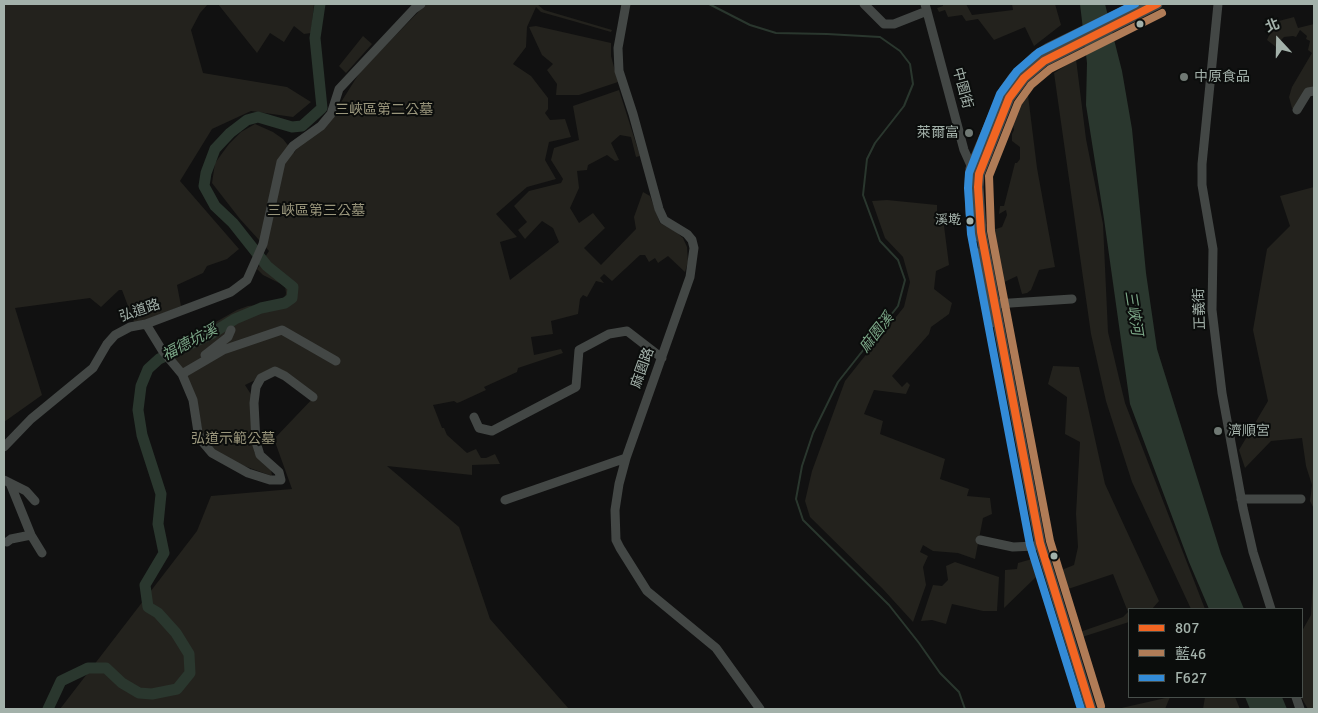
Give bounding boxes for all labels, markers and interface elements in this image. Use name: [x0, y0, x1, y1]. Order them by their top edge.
north arrow: [1253, 15, 1303, 65]
text: 北: [1263, 15, 1282, 36]
unlabelled marker: [1135, 19, 1145, 29]
street label: 中園街: [948, 66, 976, 110]
place label: 中原食品: [1194, 69, 1250, 85]
marker: 中原食品: [1178, 71, 1190, 83]
park label: 三峽區第二公墓: [335, 102, 433, 118]
place label: 萊爾富: [917, 125, 959, 141]
marker: 萊爾富: [963, 127, 975, 139]
park label: 三峽區第三公墓: [267, 203, 365, 219]
place label: 溪墘: [935, 213, 961, 229]
marker: 溪墘: [965, 216, 975, 226]
street label: 正義街: [1191, 288, 1209, 330]
water label: 三峽河: [1121, 289, 1145, 337]
street label: 弘道路: [117, 296, 163, 326]
water label: 麻園溪: [856, 310, 898, 356]
water label: 福德坑溪: [159, 321, 221, 365]
street label: 麻園路: [628, 345, 658, 391]
place label: 濟順宮: [1228, 423, 1270, 439]
marker: 濟順宮: [1212, 425, 1224, 437]
park label: 弘道示範公墓: [191, 431, 275, 447]
unlabelled marker: [1049, 551, 1059, 561]
legend: [1128, 608, 1303, 698]
text: 807: [1175, 619, 1199, 637]
text: 藍46: [1175, 645, 1206, 663]
text: F627: [1175, 669, 1207, 687]

